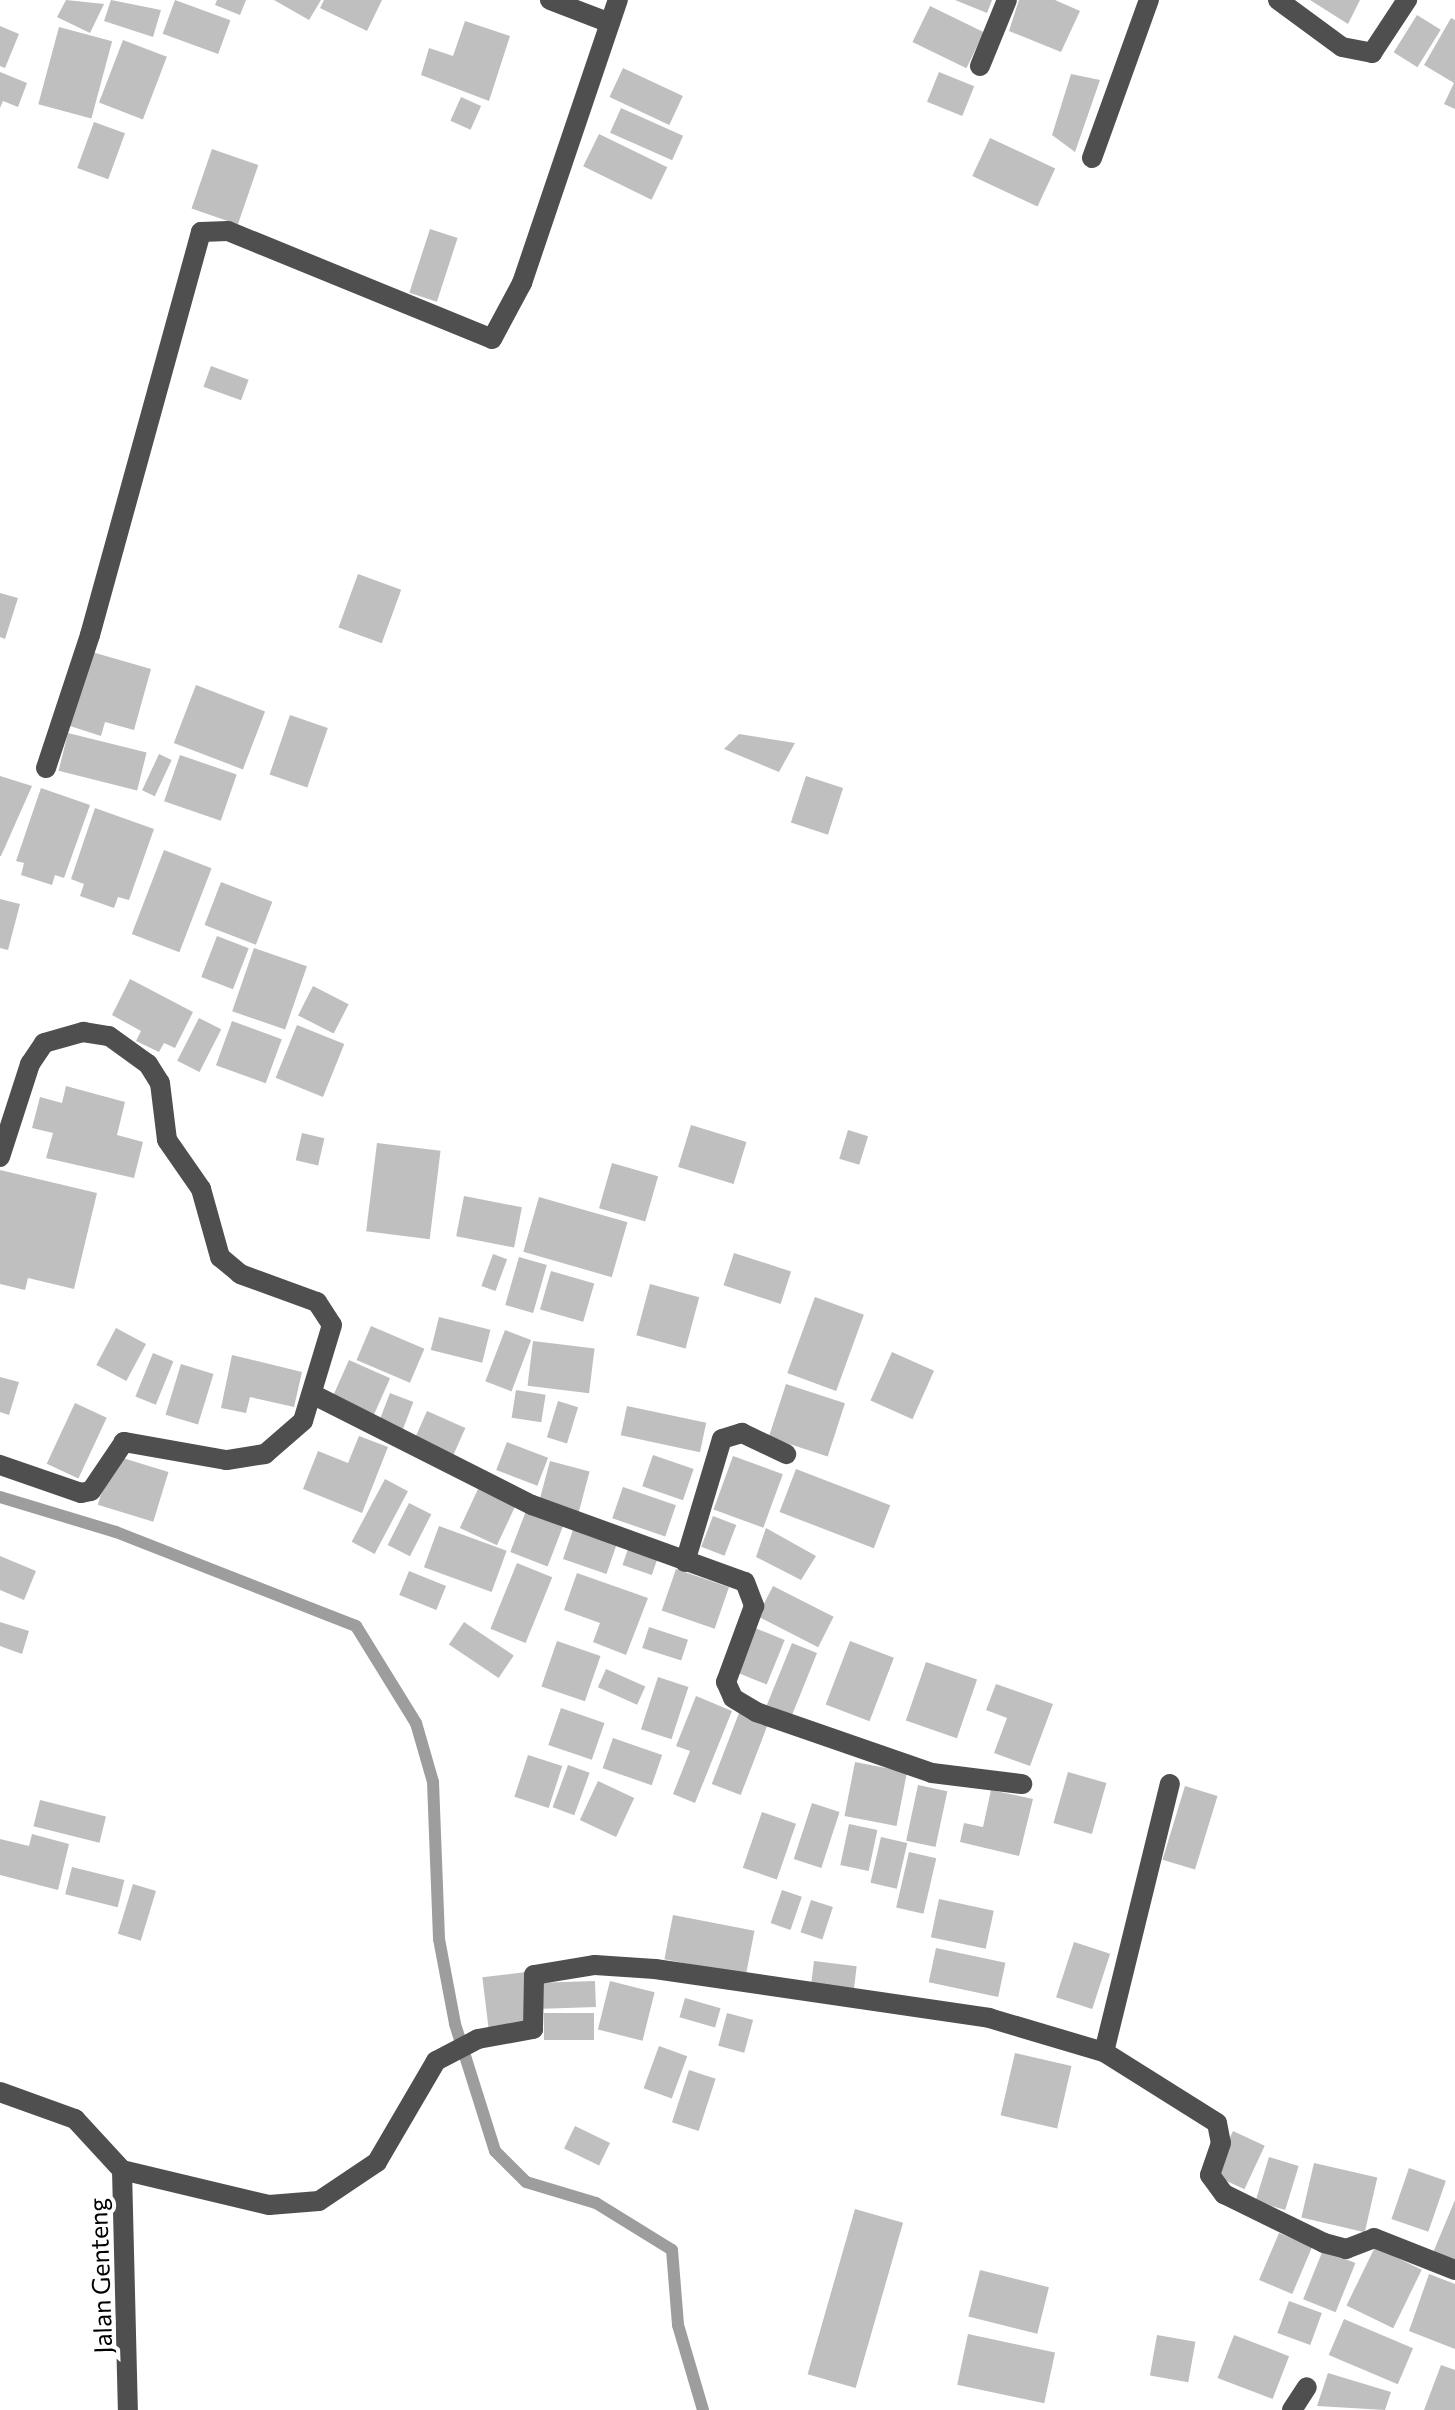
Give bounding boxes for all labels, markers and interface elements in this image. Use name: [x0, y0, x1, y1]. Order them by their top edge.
street label: Jalan Genteng: [82, 2198, 118, 2354]

